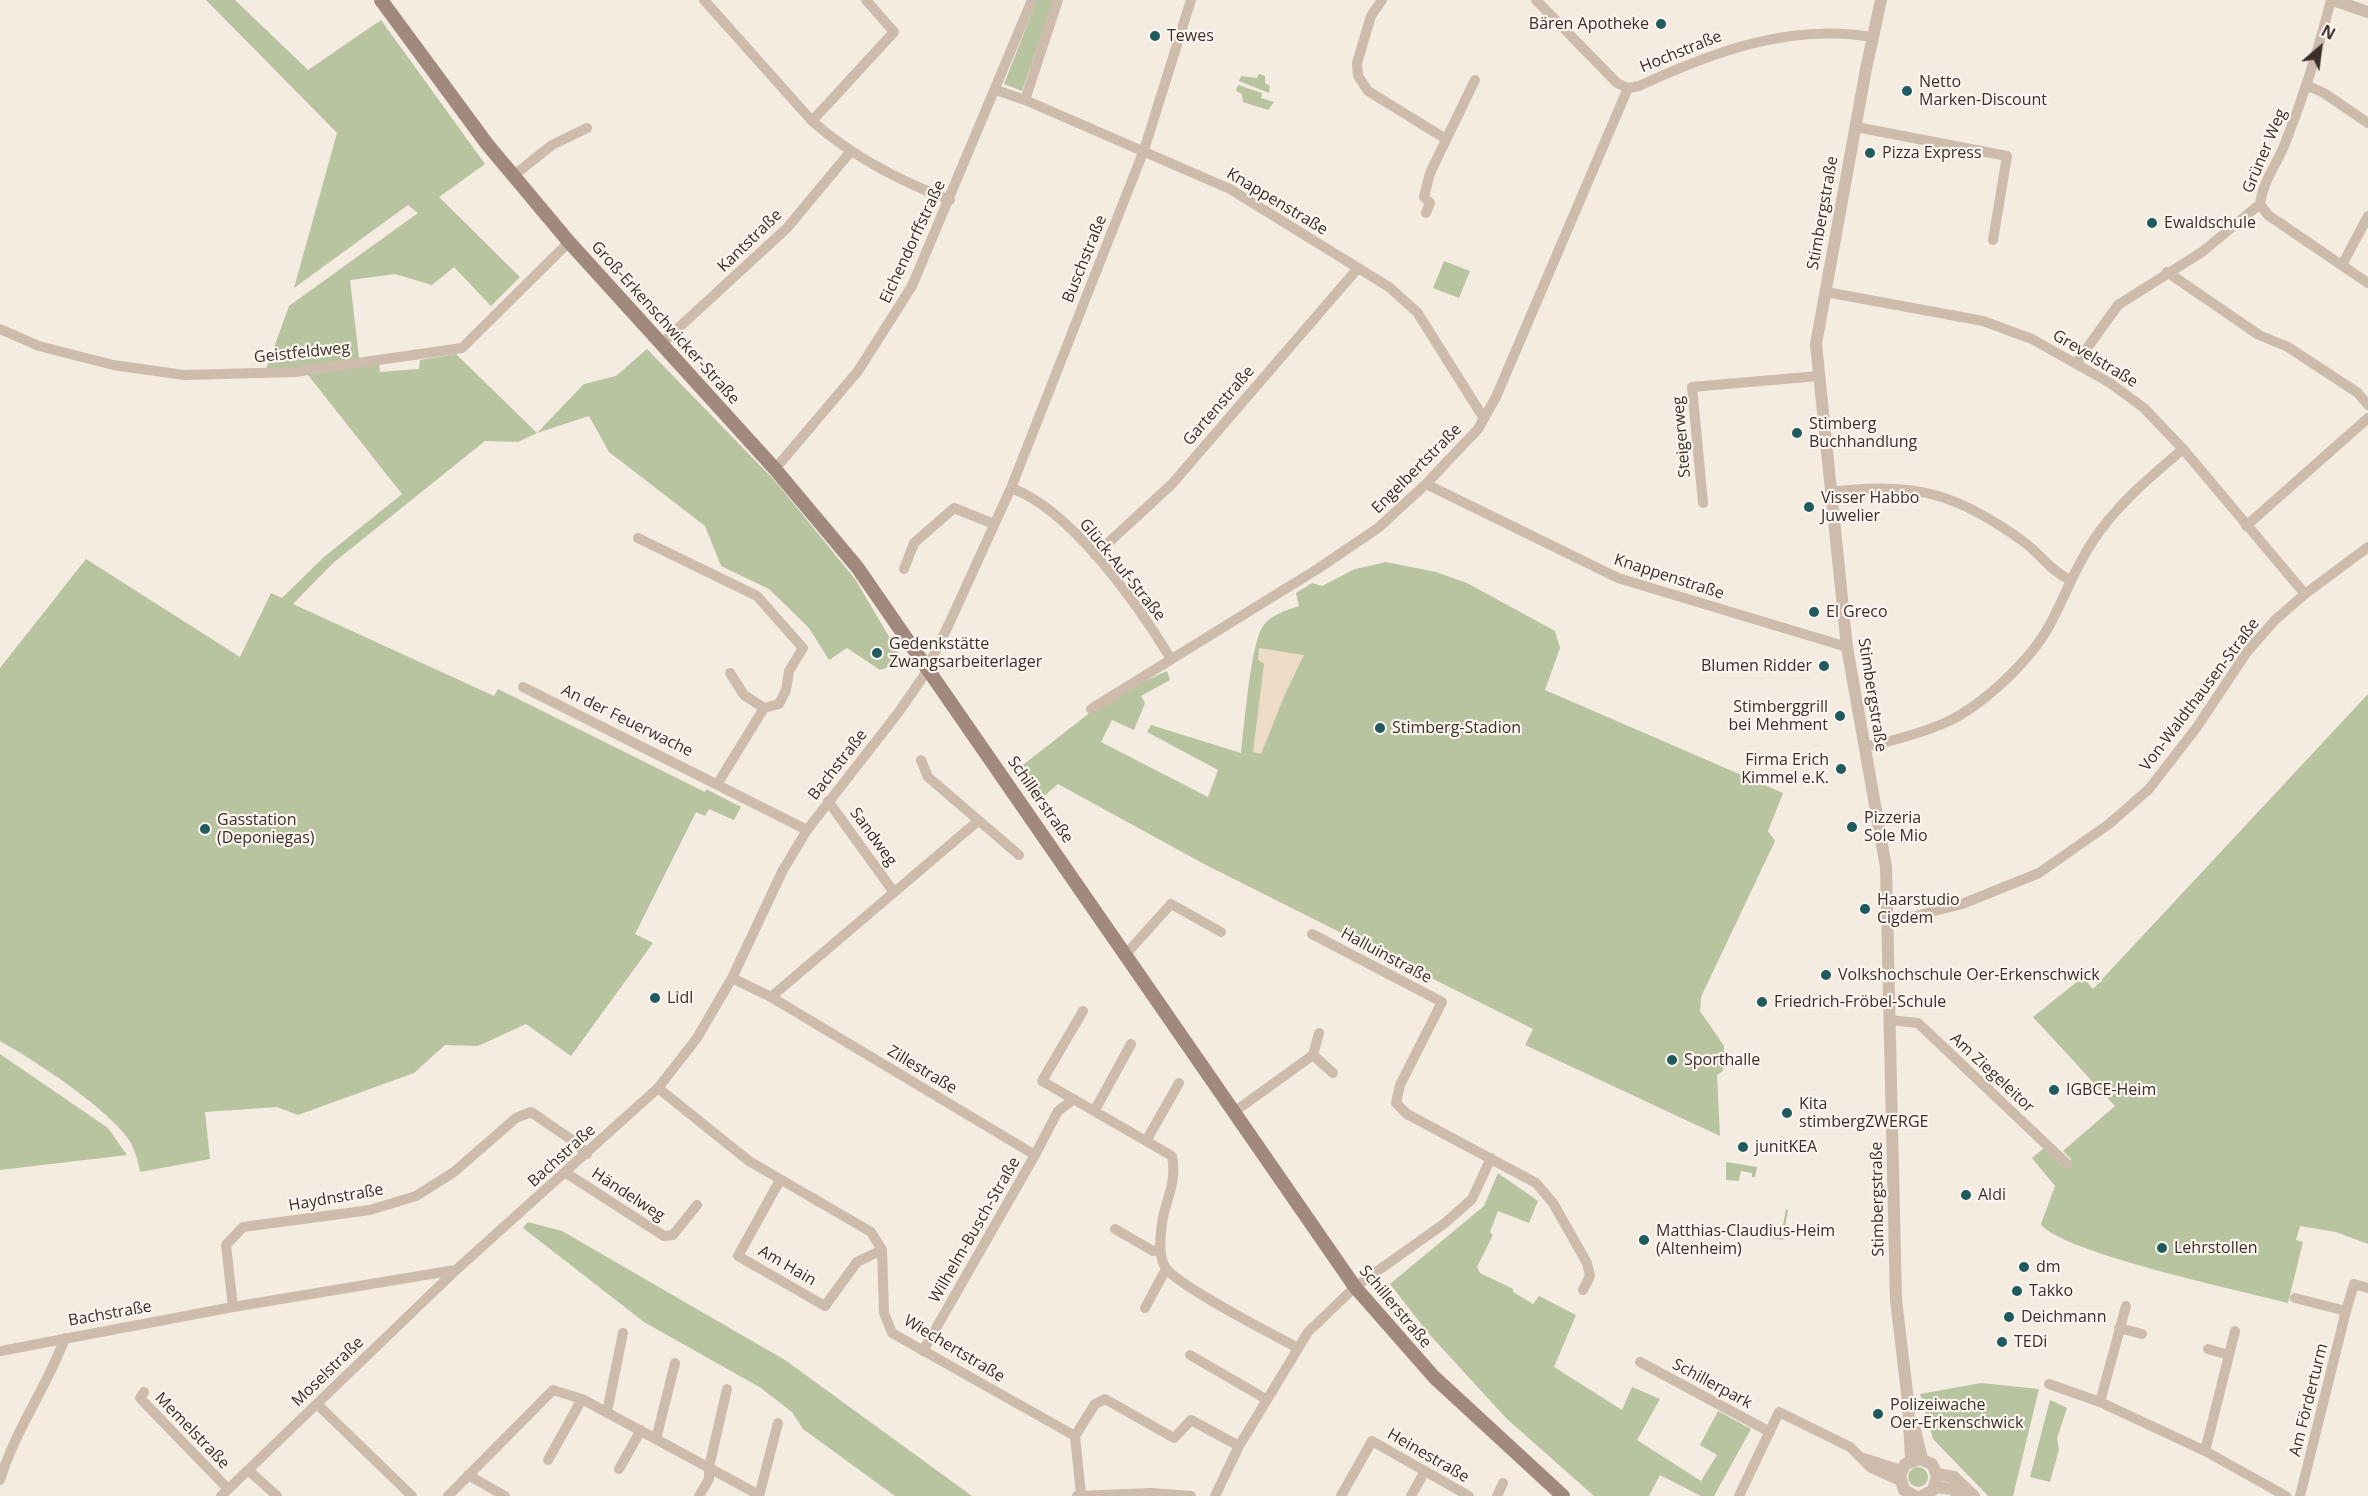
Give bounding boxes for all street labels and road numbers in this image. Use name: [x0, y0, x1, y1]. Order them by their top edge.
street label: Hochstraße: [1637, 27, 1725, 77]
street label: Grüner Weg: [2239, 106, 2291, 196]
street label: Stimbergstraße: [1804, 155, 1842, 271]
street label: Knappenstraße: [1223, 164, 1331, 240]
street label: Eichendorffstraße: [876, 177, 950, 307]
street label: Kantstraße: [714, 206, 786, 276]
street label: Buschstraße: [1059, 212, 1111, 306]
street label: Groß-Erkenschwicker-Straße: [587, 238, 743, 408]
street label: Grevelstraße: [2049, 326, 2141, 392]
street label: Geistfeldweg: [253, 338, 351, 368]
street label: Gartenstraße: [1179, 362, 1259, 450]
street label: Steigerweg: [1669, 395, 1695, 479]
street label: Engelbertstraße: [1368, 420, 1466, 518]
street label: Glück-Auf-Straße: [1075, 515, 1169, 625]
street label: Knappenstraße: [1612, 550, 1726, 604]
street label: Von-Waldthausen-Straße: [2136, 615, 2264, 775]
street label: Stimbergstraße: [1854, 637, 1890, 753]
street label: An der Feuerwache: [558, 681, 696, 761]
street label: Bachstraße: [804, 726, 872, 804]
street label: Schillerstraße: [1003, 753, 1077, 847]
street label: Sandweg: [845, 804, 901, 870]
street label: Halluinstraße: [1337, 924, 1435, 988]
street label: Am Ziegeleitor: [1946, 1029, 2038, 1117]
street label: Zillestraße: [884, 1042, 960, 1098]
street label: Bachstraße: [524, 1121, 600, 1191]
street label: Stimbergstraße: [1867, 1141, 1889, 1257]
street label: Wilhelm-Busch-Straße: [925, 1154, 1025, 1306]
street label: Händelweg: [588, 1164, 668, 1226]
street label: Haydnstraße: [287, 1180, 385, 1216]
street label: Am Hain: [755, 1242, 819, 1290]
street label: Schillerstraße: [1355, 1262, 1435, 1352]
street label: Bachstraße: [67, 1297, 153, 1331]
street label: Wiechertstraße: [900, 1311, 1008, 1387]
street label: Moselstraße: [288, 1333, 368, 1411]
street label: Am Förderturm: [2286, 1342, 2332, 1458]
street label: Schillerpark: [1669, 1355, 1755, 1413]
street label: Memelstraße: [151, 1389, 233, 1473]
street label: Heinestraße: [1384, 1425, 1472, 1487]

